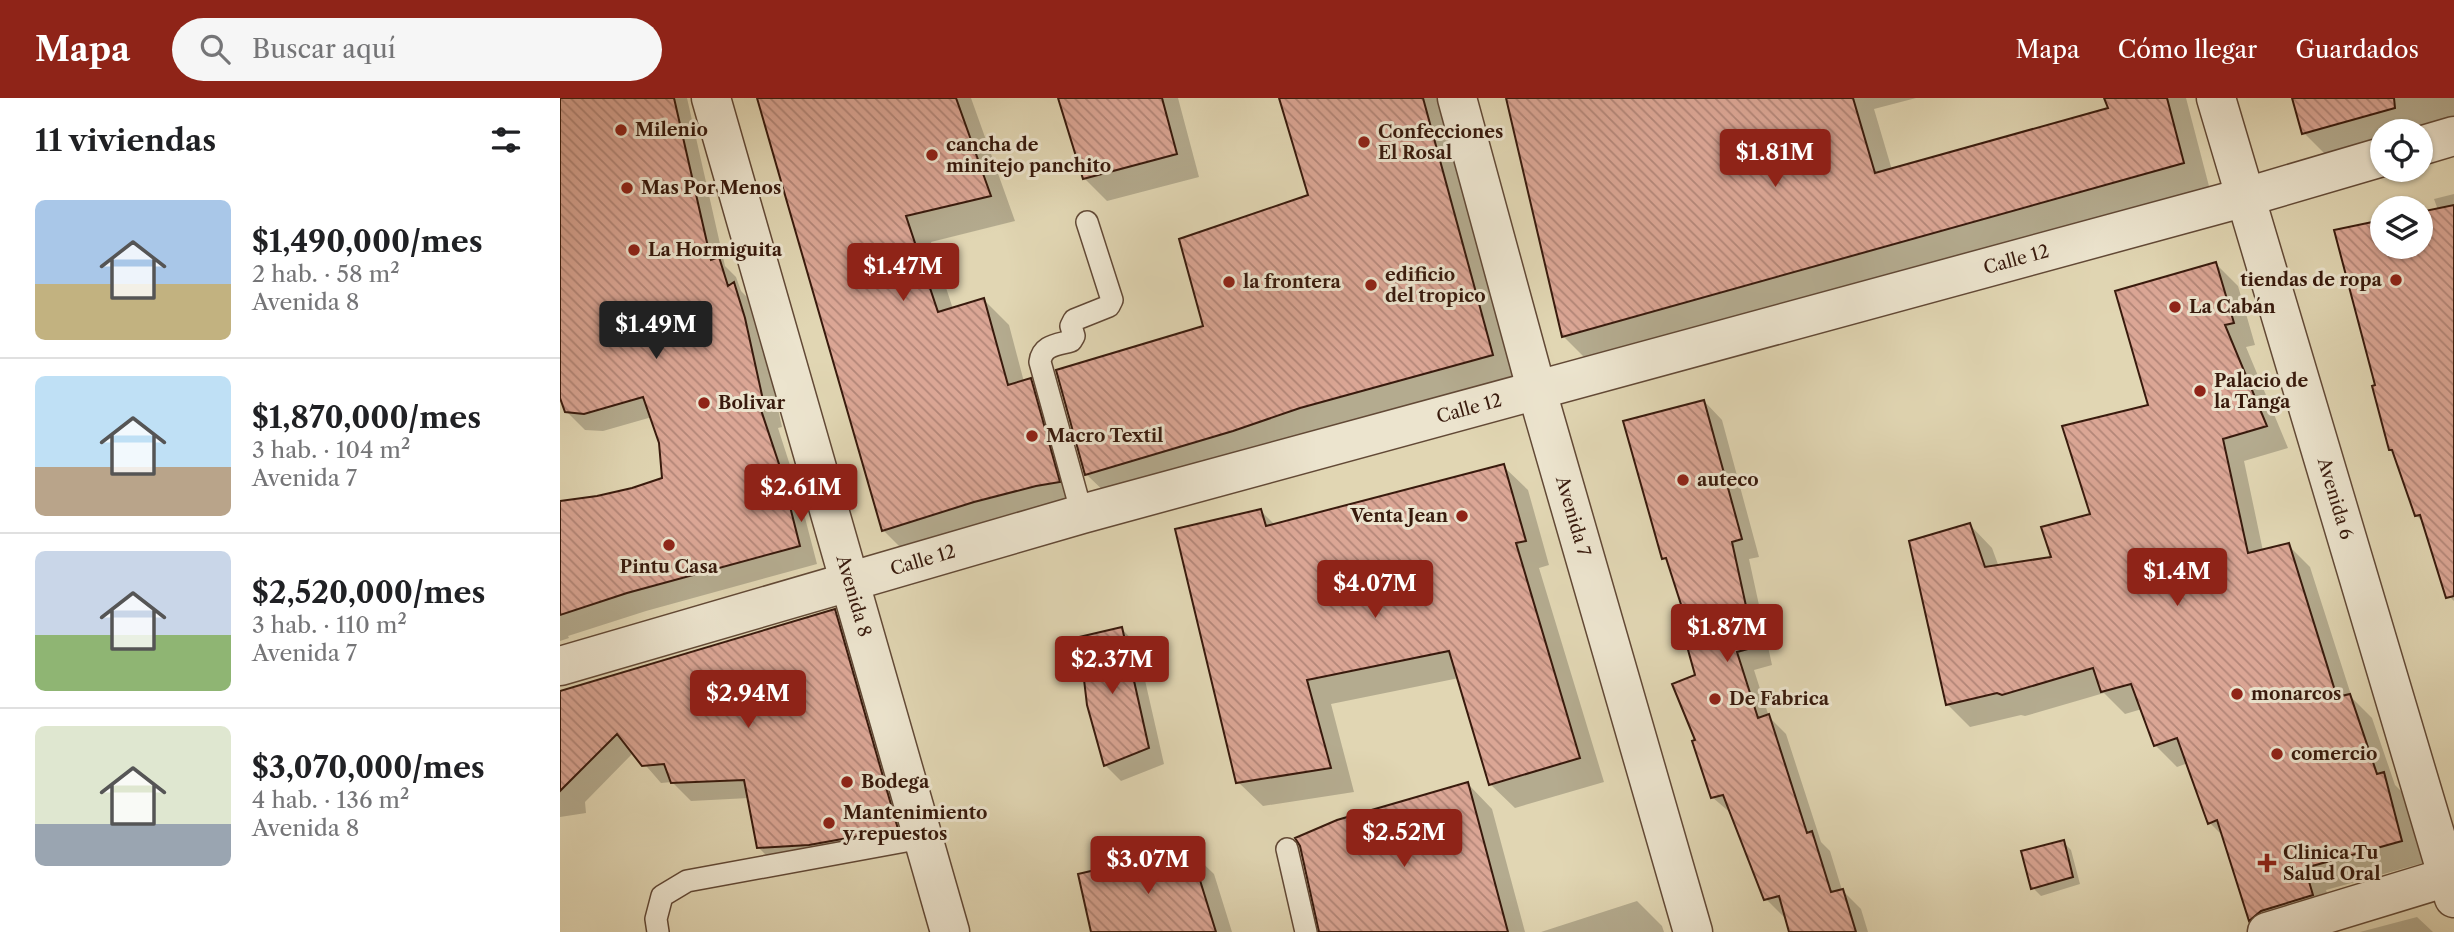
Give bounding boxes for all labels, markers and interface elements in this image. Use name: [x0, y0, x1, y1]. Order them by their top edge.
search box: [172, 18, 662, 81]
text: Mapa: [35, 29, 130, 70]
icon: search: [196, 30, 234, 68]
text: Buscar aquí: [252, 33, 396, 65]
text: Mapa: [2015, 35, 2080, 64]
text: Cómo llegar: [2118, 35, 2257, 64]
text: Guardados: [2295, 35, 2419, 64]
place label: Milenio: [635, 119, 708, 141]
map controls: [2370, 119, 2433, 259]
button: locate: [2370, 119, 2433, 182]
icon: filters: [487, 121, 525, 159]
place label: Confecciones El Rosal: [1378, 121, 1503, 164]
text: 11 viviendas: [35, 122, 216, 159]
marker: Milenio: [613, 122, 629, 138]
pin: $1.81M: [1718, 130, 1832, 189]
place label: cancha de minitejo panchito: [946, 134, 1111, 177]
marker: Confecciones El Rosal: [1356, 134, 1372, 150]
text: $1.81M: [1736, 138, 1814, 166]
marker: cancha de minitejo panchito: [924, 147, 940, 163]
place label: Mas Por Menos: [641, 177, 781, 199]
marker: Mas Por Menos: [619, 180, 635, 196]
button: layers: [2370, 196, 2433, 259]
text: $1,490,000/mes: [252, 223, 483, 260]
icon: home: [91, 228, 175, 312]
place label: La Hormiguita: [648, 239, 783, 261]
street label: Calle 12: [1981, 240, 2051, 279]
marker: La Hormiguita: [626, 242, 642, 258]
pin: $1.47M: [846, 244, 960, 303]
text: $1.47M: [863, 252, 943, 280]
text: 2 hab. · 58 m²: [252, 260, 400, 288]
place label: edificio del tropico: [1385, 264, 1486, 307]
place label: tiendas de ropa: [2240, 269, 2383, 291]
place label: la frontera: [1243, 271, 1342, 293]
marker: tiendas de ropa: [2388, 272, 2404, 288]
marker: la frontera: [1221, 274, 1237, 290]
marker: edificio del tropico: [1363, 277, 1379, 293]
text: Avenida 8: [252, 288, 359, 316]
place label: La Cabán: [2189, 296, 2276, 318]
marker: La Cabán: [2167, 299, 2183, 315]
pin: $1.49M: [599, 302, 713, 361]
text: $1.49M: [615, 310, 697, 338]
place label: Palacio de la Tanga: [2214, 370, 2308, 413]
marker: Palacio de la Tanga: [2192, 383, 2208, 399]
street label: Calle 12: [1434, 389, 1504, 428]
place label: Bolivar: [718, 392, 786, 414]
marker: Bolivar: [696, 395, 712, 411]
text: $1,870,000/mes: [252, 399, 481, 436]
icon: home: [91, 404, 175, 488]
place label: Macro Textil: [1046, 425, 1163, 447]
marker: Macro Textil: [1024, 428, 1040, 444]
text: 3 hab. · 104 m²: [252, 436, 410, 464]
street label: Avenida 6: [2312, 454, 2358, 542]
text: Avenida 7: [252, 464, 357, 492]
pin: $2.61M: [744, 464, 858, 524]
place label: auteco: [1697, 469, 1759, 491]
marker: auteco: [1675, 472, 1691, 488]
text: $2.61M: [760, 473, 842, 501]
street label: Avenida 7: [1551, 473, 1595, 559]
place label: Venta Jean: [1349, 505, 1449, 527]
marker: Venta Jean: [1454, 508, 1470, 524]
marker: Pintu Casa: [661, 537, 677, 553]
street label: Calle 12: [888, 540, 958, 580]
pin: $1.4M: [2128, 548, 2226, 608]
street label: Avenida 8: [831, 552, 876, 639]
place label: Pintu Casa: [620, 556, 719, 578]
text: $1.4M: [2143, 557, 2211, 585]
pin: $4.07M: [1318, 560, 1432, 620]
text: $4.07M: [1333, 569, 1417, 597]
text: $2,520,000/mes: [252, 574, 485, 611]
icon: home: [91, 579, 175, 663]
pin: $1.87M: [1670, 604, 1784, 664]
text: 3 hab. · 110 m²: [252, 611, 407, 639]
text: $1.87M: [1687, 613, 1767, 641]
pin: $2.37M: [1055, 636, 1169, 696]
text: Avenida 7: [252, 639, 357, 667]
text: $2.37M: [1071, 645, 1153, 673]
pin: $2.94M: [691, 670, 805, 730]
text: $2.94M: [706, 679, 790, 707]
place label: monarcos: [2251, 683, 2341, 705]
marker: monarcos: [2229, 686, 2245, 702]
place label: De Fabrica: [1729, 688, 1830, 710]
marker: De Fabrica: [1707, 691, 1723, 707]
place label: comercio: [2291, 743, 2377, 765]
marker: comercio: [2269, 746, 2285, 762]
text: $3,070,000/mes: [252, 749, 485, 786]
icon: home: [91, 754, 175, 838]
place label: Bodega: [861, 771, 930, 793]
marker: Bodega: [839, 774, 855, 790]
text: 4 hab. · 136 m²: [252, 786, 409, 814]
place label: Mantenimiento y repuestos: [842, 802, 988, 845]
pin: $2.52M: [1347, 810, 1461, 869]
text: Avenida 8: [252, 814, 359, 842]
marker: Mantenimiento y repuestos: [821, 815, 837, 831]
text: $2.52M: [1362, 818, 1446, 846]
pin: $3.07M: [1091, 836, 1205, 896]
place label: Clinica Tu Salud Oral: [2283, 842, 2381, 885]
text: $3.07M: [1106, 845, 1190, 873]
marker: Clinica Tu Salud Oral: [2257, 853, 2277, 873]

